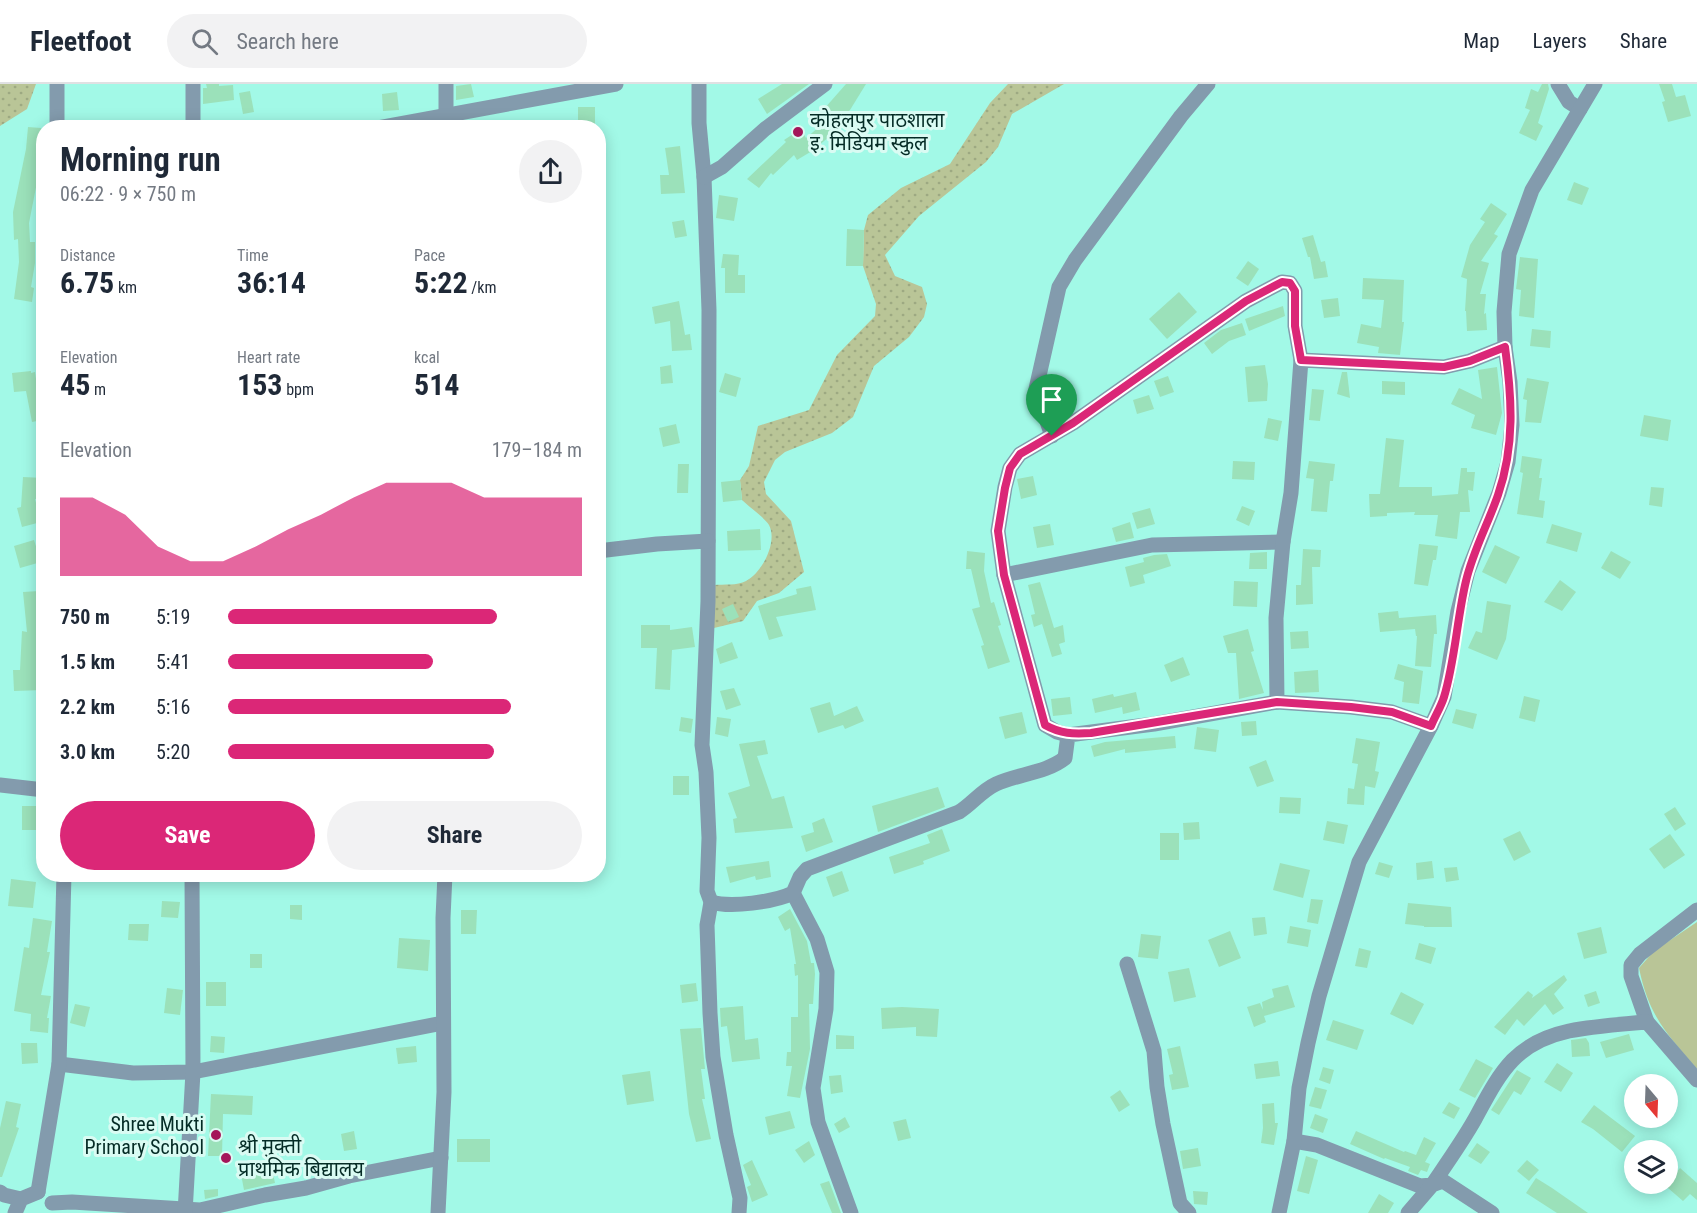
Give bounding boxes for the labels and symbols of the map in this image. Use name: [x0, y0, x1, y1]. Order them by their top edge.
place label: कोहलपुर पाठशाला इ. मिडियम स्कुल: [810, 108, 945, 156]
marker: कोहलपुर पाठशाला इ. मिडियम स्कुल: [791, 125, 805, 139]
pin: [1026, 374, 1077, 436]
north arrow: [1624, 1074, 1678, 1128]
place label: Shree Mukti Primary School: [84, 1112, 204, 1159]
marker: Shree Mukti Primary School: [209, 1128, 223, 1142]
place label: श्री मुक्ती प्राथमिक बिद्यालय: [238, 1134, 364, 1181]
marker: श्री मुक्ती प्राथमिक बिद्यालय: [219, 1151, 233, 1165]

